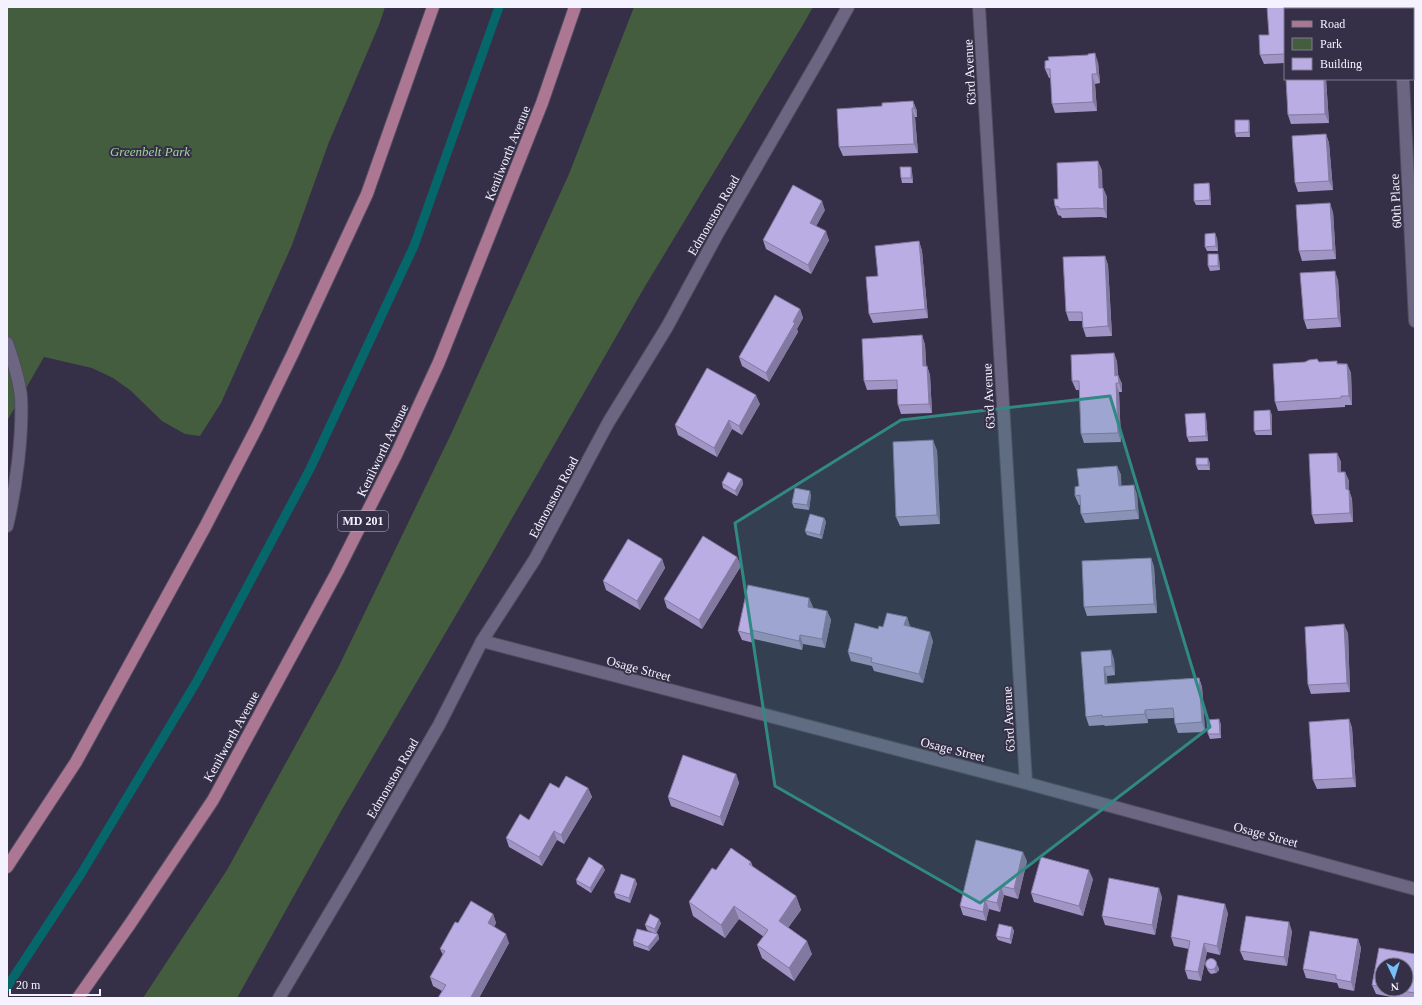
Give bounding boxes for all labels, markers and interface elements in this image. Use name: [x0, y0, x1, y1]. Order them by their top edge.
legend: [1284, 8, 1414, 80]
text: Road: [1320, 17, 1345, 31]
text: Park: [1320, 37, 1342, 51]
street label: 63rd Avenue: [960, 38, 979, 105]
text: Building: [1320, 57, 1362, 71]
street label: Kenilworth Avenue: [482, 103, 533, 203]
park label: Greenbelt Park: [110, 144, 190, 159]
street label: Edmonston Road: [684, 172, 743, 258]
street label: 60th Place: [1387, 173, 1404, 229]
street label: 63rd Avenue: [979, 362, 998, 429]
street label: Kenilworth Avenue: [354, 401, 411, 499]
street label: Edmonston Road: [526, 454, 581, 540]
road number: MD 201: [338, 511, 388, 531]
street label: Osage Street: [605, 653, 673, 684]
street label: 63rd Avenue: [999, 685, 1018, 752]
street label: Kenilworth Avenue: [200, 688, 263, 784]
street label: Osage Street: [919, 734, 987, 765]
street label: Edmonston Road: [363, 735, 422, 821]
street label: Osage Street: [1232, 819, 1300, 850]
north arrow: [1374, 957, 1414, 997]
scale bar: [10, 971, 100, 997]
text: 20 m: [16, 978, 41, 992]
text: N: [1390, 981, 1399, 993]

